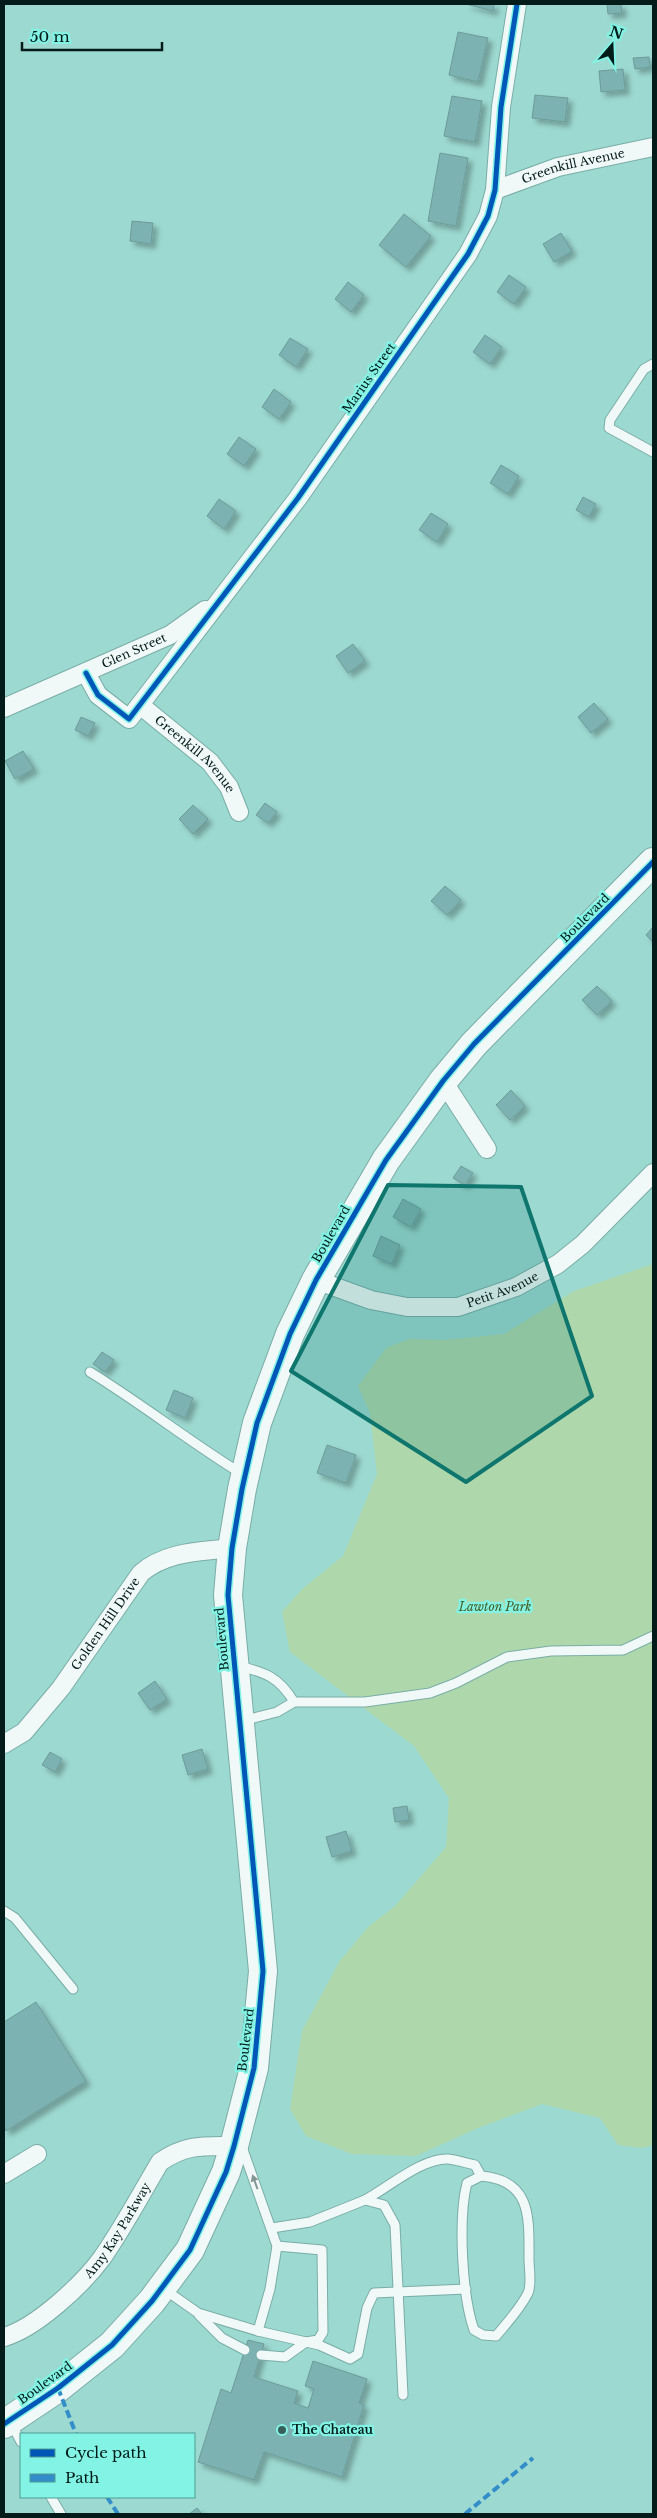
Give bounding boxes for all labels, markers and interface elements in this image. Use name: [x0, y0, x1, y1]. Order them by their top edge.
scale bar: [22, 20, 162, 52]
north arrow: [587, 20, 637, 70]
text: N: [607, 22, 625, 43]
text: 50 m: [30, 27, 70, 46]
street label: Greenkill Avenue: [519, 145, 626, 187]
street label: Marius Street: [339, 339, 399, 416]
street label: Glen Street: [99, 629, 169, 671]
street label: Greenkill Avenue: [152, 712, 238, 795]
street label: Boulevard: [557, 890, 612, 945]
street label: Boulevard: [308, 1203, 353, 1265]
street label: Petit Avenue: [464, 1268, 541, 1311]
street label: Golden Hill Drive: [68, 1574, 143, 1673]
park label: Lawton Park: [458, 1599, 531, 1614]
street label: Boulevard: [211, 1607, 232, 1671]
street label: Boulevard: [234, 2008, 257, 2072]
one-way arrow: [251, 2174, 259, 2189]
street label: Amy Kay Parkway: [80, 2179, 154, 2282]
street label: Boulevard: [15, 2358, 75, 2407]
place label: The Chateau: [292, 2422, 374, 2437]
marker: The Chateau: [276, 2424, 288, 2436]
legend: [20, 2433, 195, 2498]
text: Cycle path: [65, 2443, 147, 2462]
text: Path: [65, 2468, 99, 2487]

